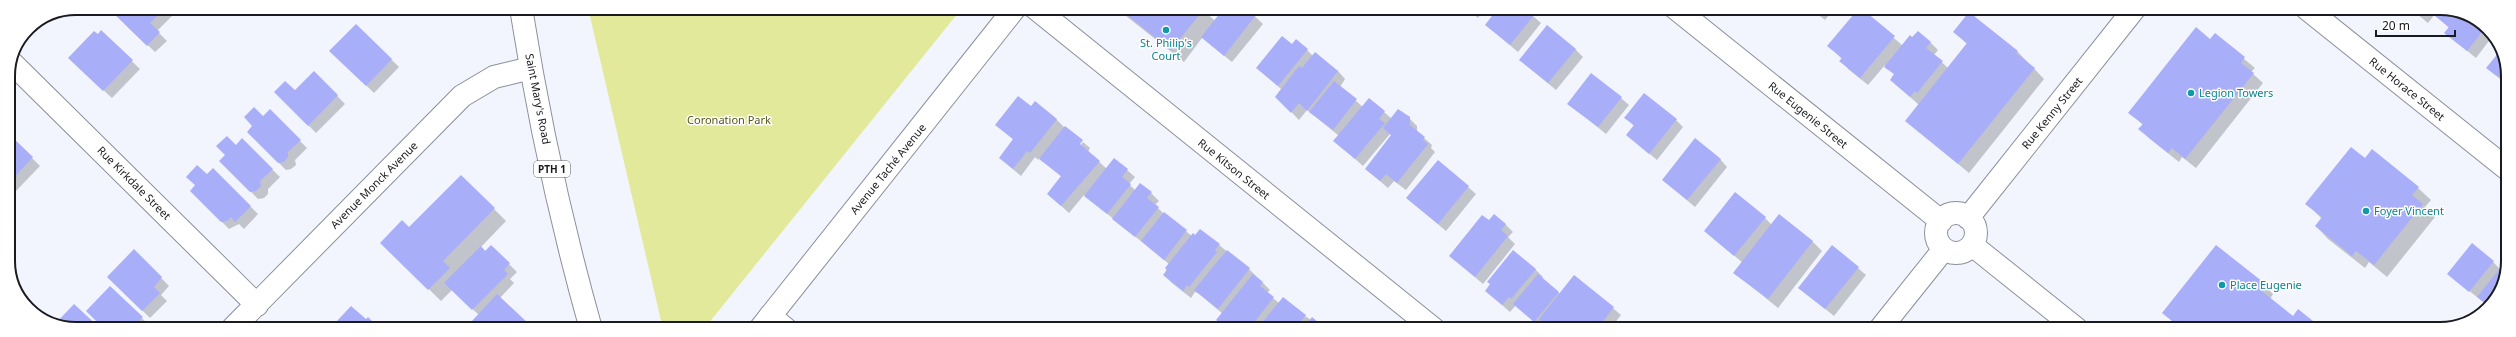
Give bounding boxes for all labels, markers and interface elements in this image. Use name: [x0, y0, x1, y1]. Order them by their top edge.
scale bar: [2376, 12, 2455, 38]
text: 20 m: [2382, 17, 2410, 34]
marker: St. Philip's Court: [1161, 25, 1171, 35]
place label: St. Philip's Court: [1140, 35, 1192, 63]
street label: Saint Mary's Road: [522, 52, 555, 146]
street label: Rue Horace Street: [2366, 53, 2448, 124]
street label: Rue Kenny Street: [2018, 74, 2085, 152]
street label: Rue Eugenie Street: [1766, 78, 1851, 151]
place label: Legion Towers: [2199, 85, 2273, 100]
marker: Legion Towers: [2186, 88, 2196, 98]
park label: Coronation Park: [687, 112, 771, 127]
street label: Avenue Taché Avenue: [846, 120, 929, 217]
street label: Rue Kitson Street: [1195, 135, 1273, 202]
street label: Avenue Monck Avenue: [327, 138, 421, 232]
street label: Rue Kirkdale Street: [94, 143, 174, 223]
road number: PTH 1: [534, 161, 570, 177]
place label: Foyer Vincent: [2374, 203, 2444, 218]
marker: Foyer Vincent: [2361, 206, 2371, 216]
place label: Place Eugenie: [2230, 277, 2302, 292]
marker: Place Eugenie: [2217, 280, 2227, 290]

